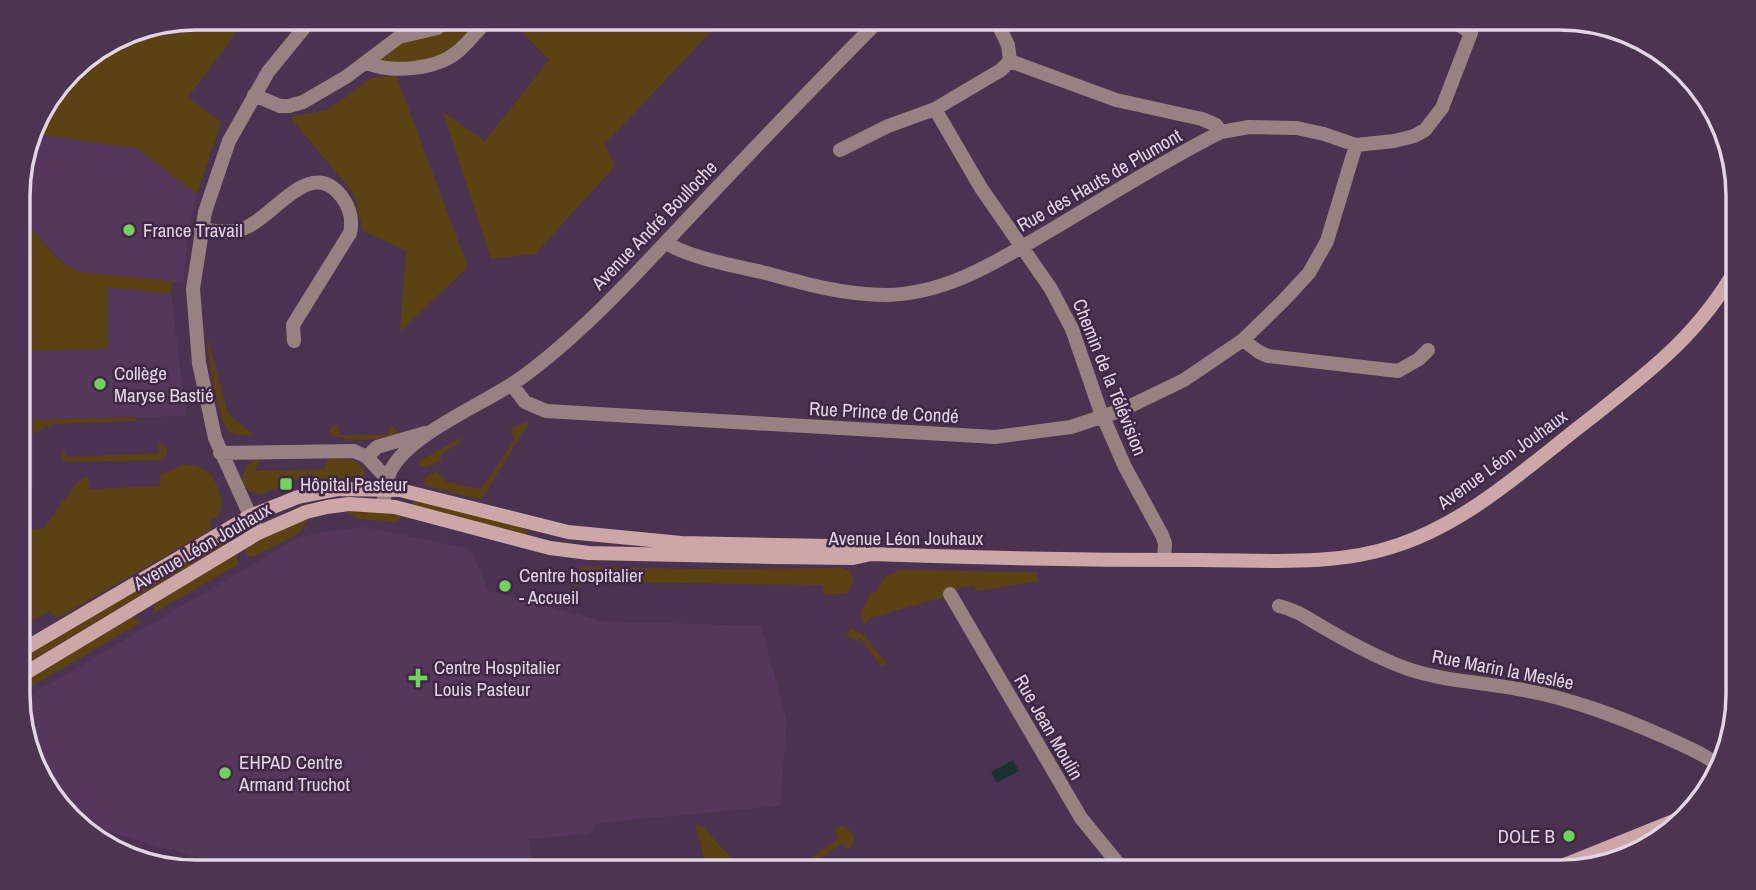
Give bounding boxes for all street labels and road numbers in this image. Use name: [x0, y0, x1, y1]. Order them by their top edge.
street label: Rue des Hauts de Plumont: [1012, 122, 1187, 238]
street label: Avenue André Boulloche: [585, 155, 723, 296]
street label: Chemin de la Télévision: [1067, 295, 1153, 459]
street label: Rue Prince de Condé: [809, 395, 959, 429]
street label: Avenue Léon Jouhaux: [1431, 403, 1572, 516]
street label: Avenue Léon Jouhaux: [128, 496, 276, 596]
street label: Avenue Léon Jouhaux: [828, 525, 984, 551]
street label: Rue Marin la Meslée: [1430, 643, 1576, 695]
street label: Rue Jean Moulin: [1008, 669, 1090, 785]

